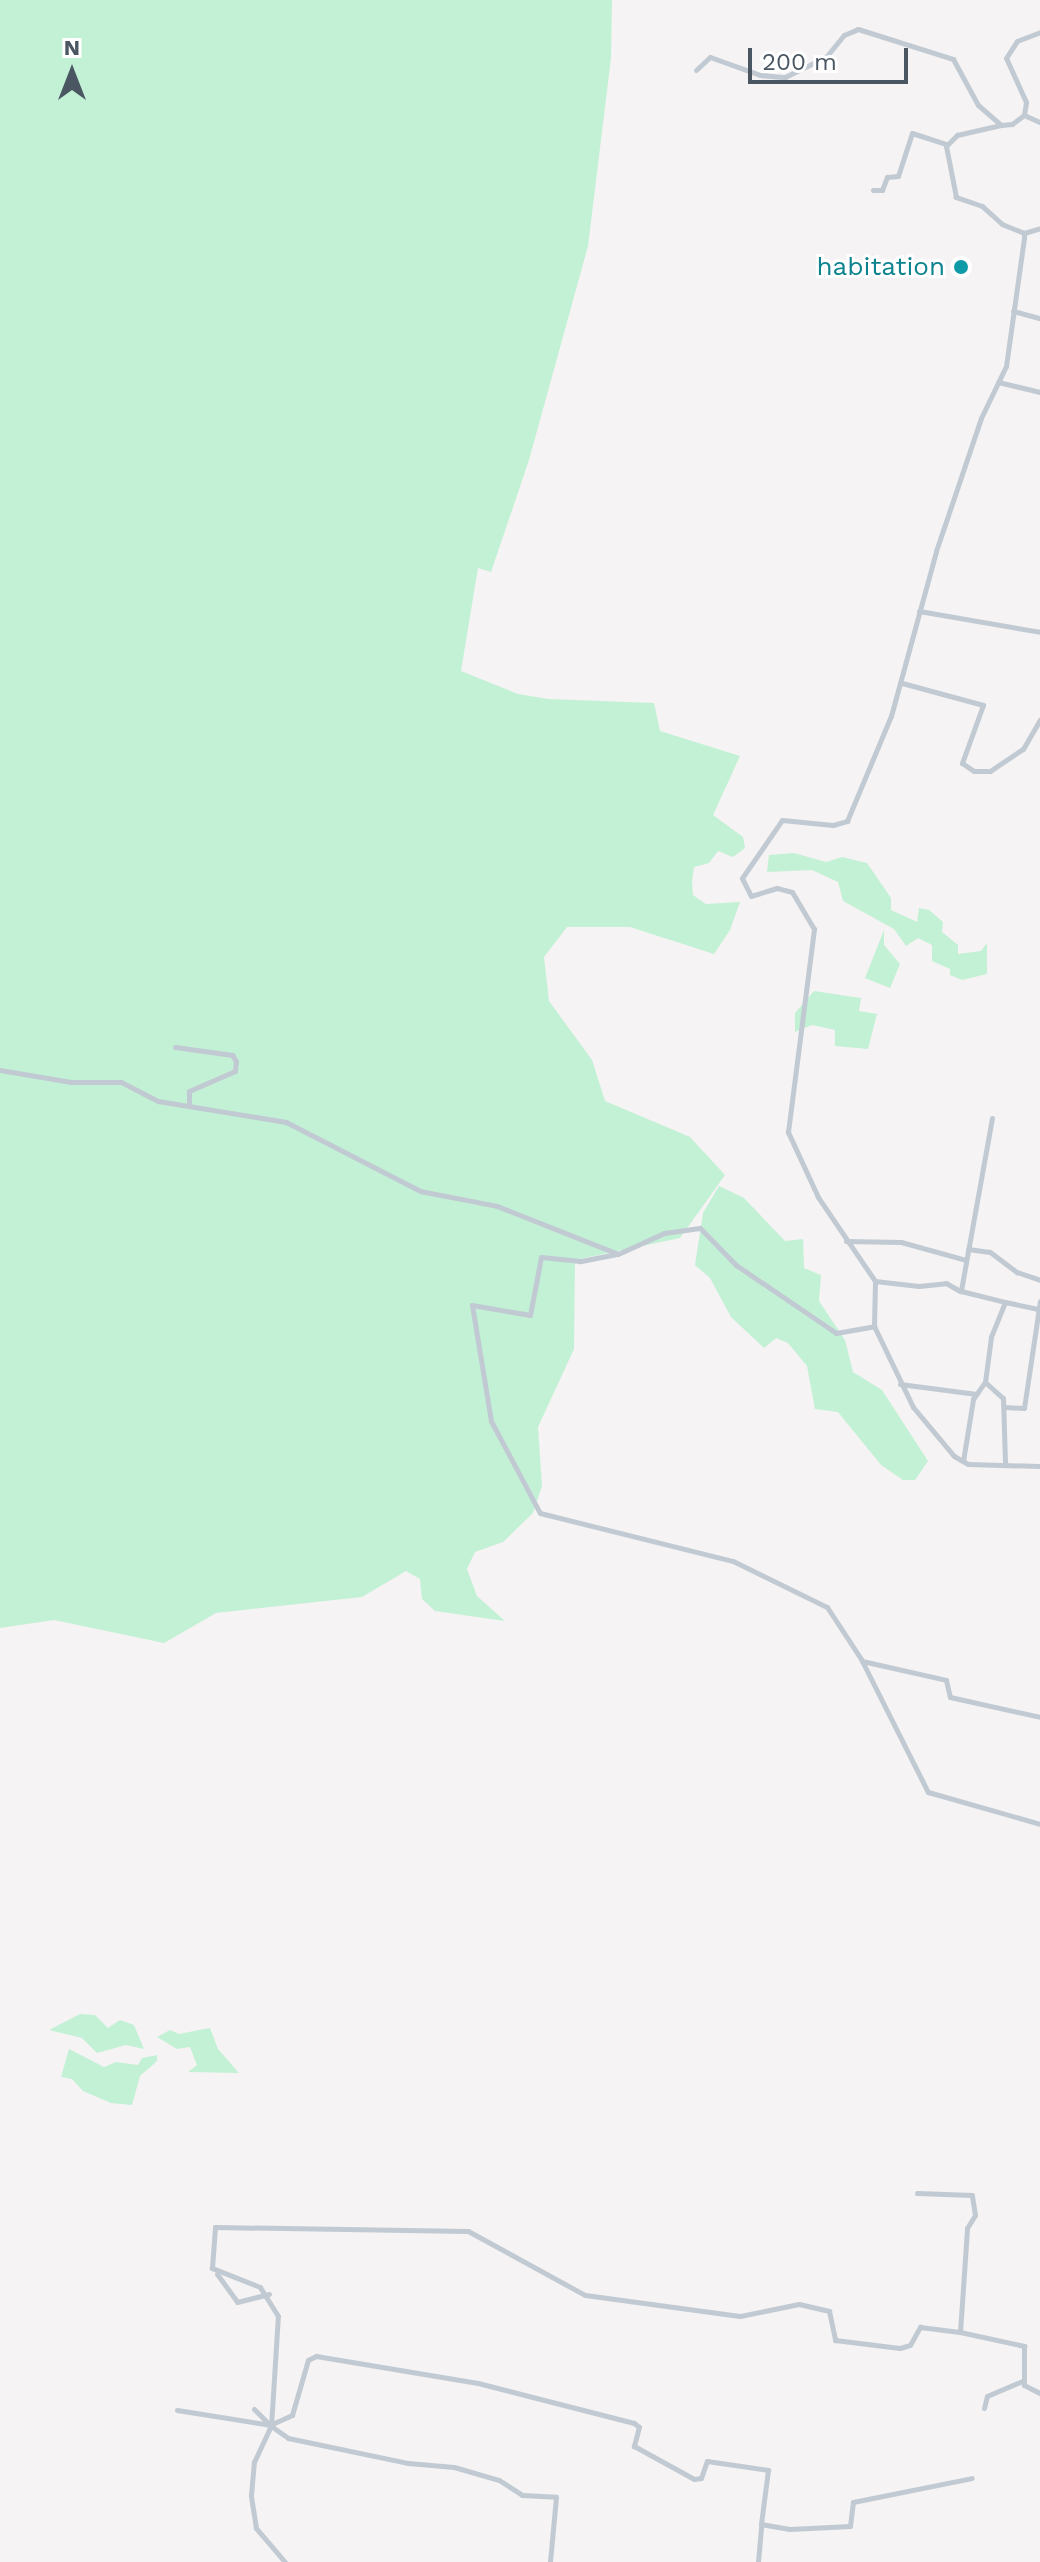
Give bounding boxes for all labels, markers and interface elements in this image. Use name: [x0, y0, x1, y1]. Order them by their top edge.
north arrow: [32, 32, 112, 112]
scale bar: [752, 32, 912, 82]
text: N: [64, 35, 80, 60]
text: 200 m: [762, 48, 837, 76]
place label: habitation: [816, 251, 945, 283]
marker: habitation: [952, 258, 970, 276]

